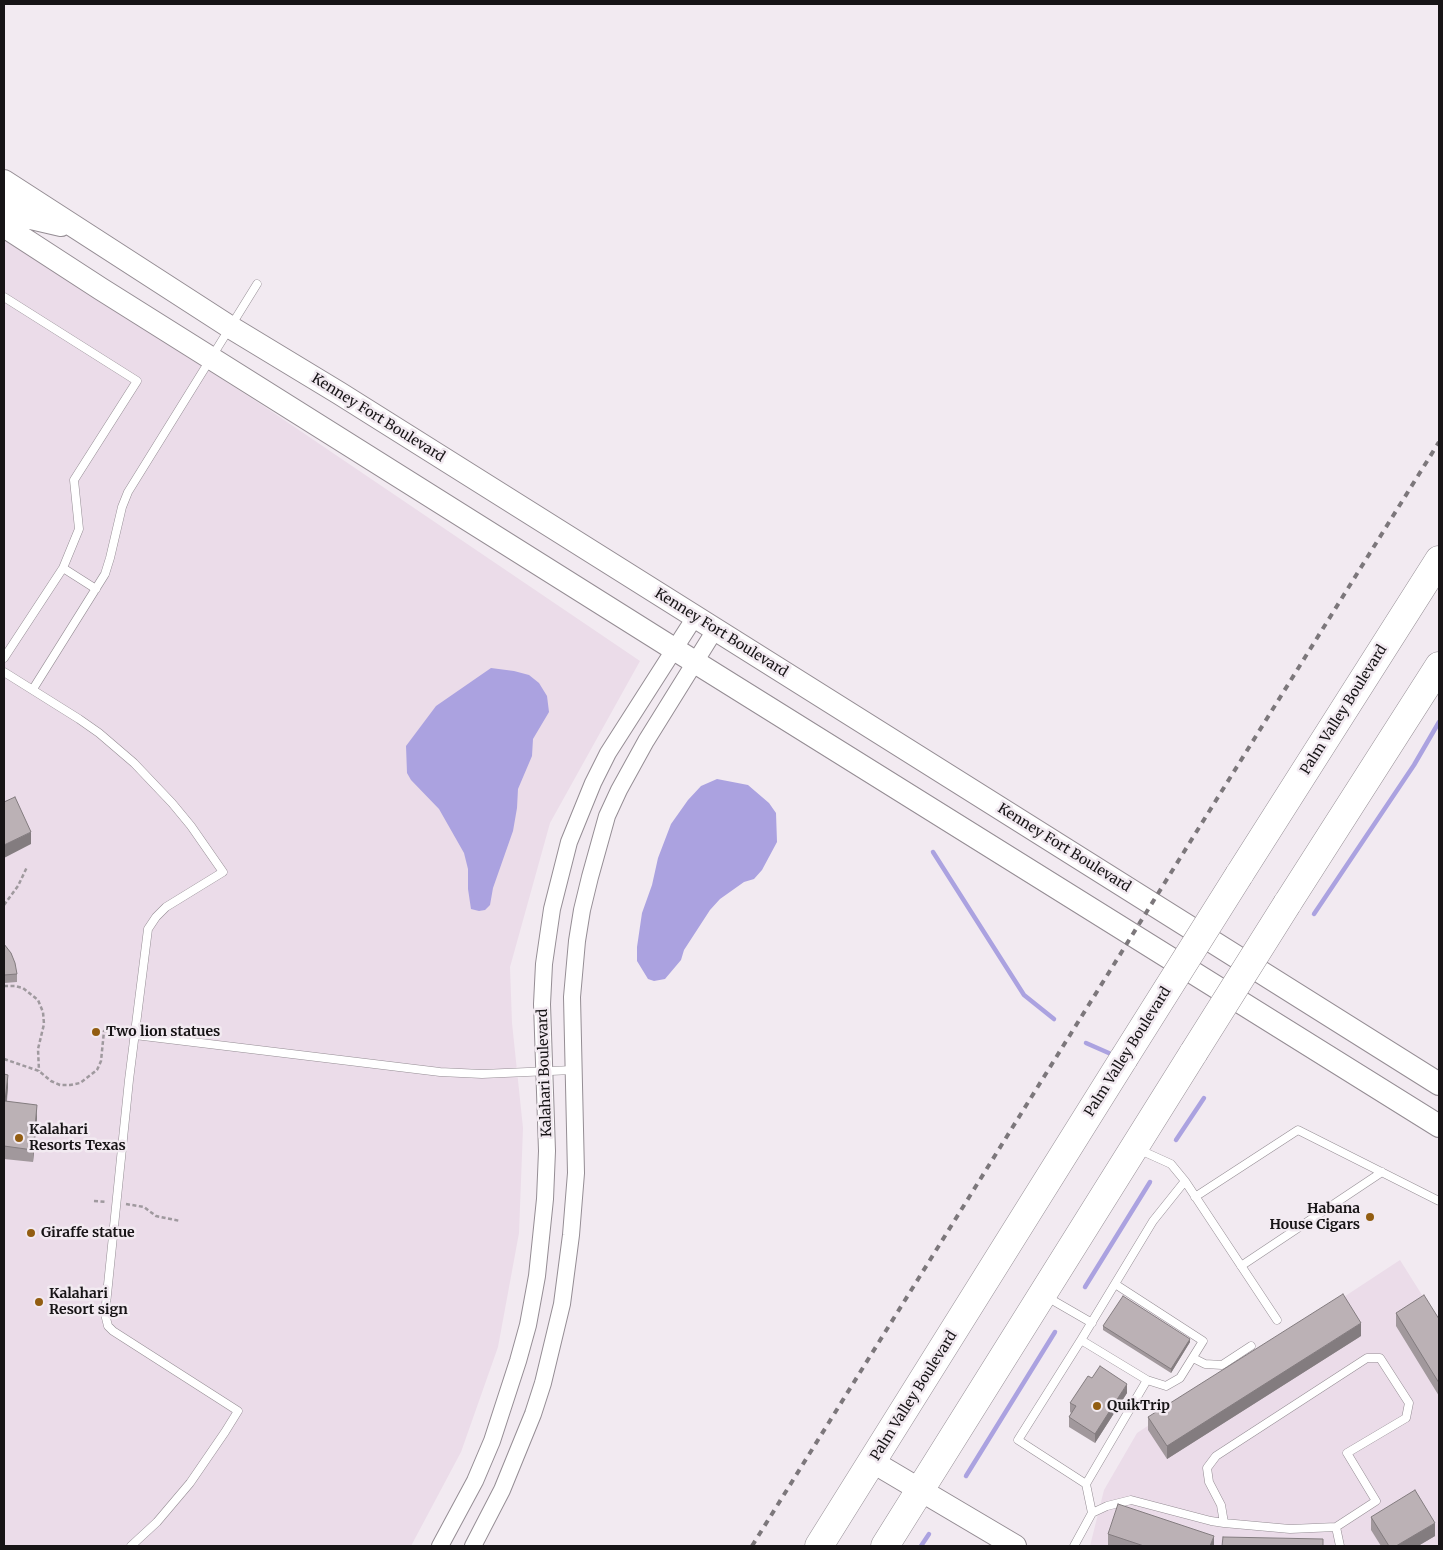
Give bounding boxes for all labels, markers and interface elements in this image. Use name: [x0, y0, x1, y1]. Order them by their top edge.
street label: Kenney Fort Boulevard: [308, 370, 448, 466]
street label: Kenney Fort Boulevard: [651, 585, 791, 681]
street label: Palm Valley Boulevard: [1297, 642, 1391, 778]
street label: Kenney Fort Boulevard: [994, 800, 1134, 896]
street label: Palm Valley Boulevard: [1081, 984, 1175, 1120]
street label: Kalahari Boulevard: [534, 1009, 556, 1137]
place label: Two lion statues: [106, 1024, 220, 1040]
marker: Two lion statues: [90, 1026, 102, 1038]
place label: Kalahari Resorts Texas: [29, 1122, 126, 1154]
marker: Kalahari Resorts Texas: [13, 1132, 25, 1144]
place label: Habana House Cigars: [1269, 1201, 1360, 1234]
marker: Habana House Cigars: [1364, 1211, 1376, 1223]
place label: Giraffe statue: [41, 1225, 135, 1241]
marker: Giraffe statue: [25, 1227, 37, 1239]
place label: Kalahari Resort sign: [49, 1286, 128, 1318]
marker: Kalahari Resort sign: [33, 1296, 45, 1308]
street label: Palm Valley Boulevard: [867, 1328, 961, 1464]
place label: QuikTrip: [1107, 1398, 1170, 1414]
marker: QuikTrip: [1091, 1400, 1103, 1412]

